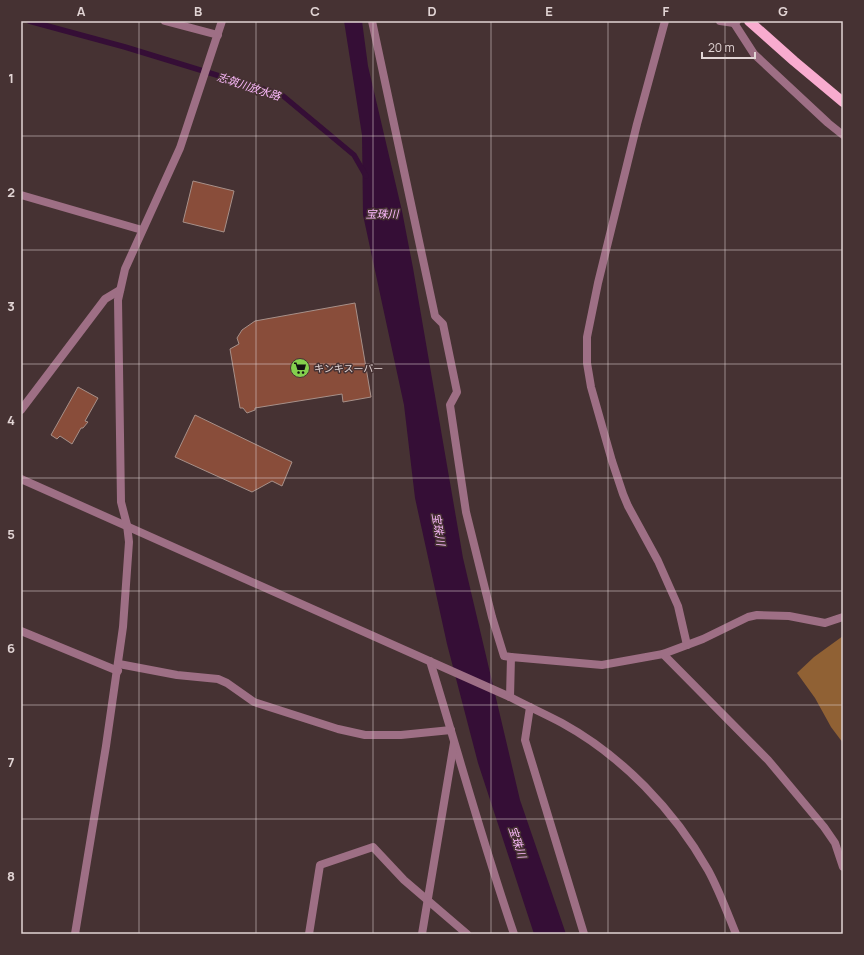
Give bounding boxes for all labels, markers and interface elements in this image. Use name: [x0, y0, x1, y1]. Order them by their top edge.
text: A: [77, 2, 86, 20]
text: B: [194, 2, 202, 20]
text: C: [310, 2, 320, 20]
text: D: [427, 2, 437, 20]
text: E: [545, 2, 553, 20]
text: F: [663, 2, 670, 20]
text: G: [778, 2, 788, 20]
scale bar: [702, 34, 755, 60]
text: 20 m: [708, 39, 735, 56]
text: 1: [8, 69, 14, 87]
water label: 志筑川放水路: [215, 69, 284, 104]
text: 2: [7, 183, 15, 201]
water label: 宝珠川: [366, 206, 399, 221]
text: 3: [7, 297, 15, 315]
supermarket icon: キンキスーパー: [289, 357, 311, 379]
place label: キンキスーパー: [314, 361, 383, 375]
text: 4: [7, 411, 15, 429]
water label: 宝珠川: [429, 512, 449, 547]
text: 5: [7, 525, 15, 543]
text: 6: [7, 639, 15, 657]
text: 7: [8, 753, 15, 771]
water label: 宝珠川: [506, 824, 531, 861]
text: 8: [7, 867, 15, 885]

